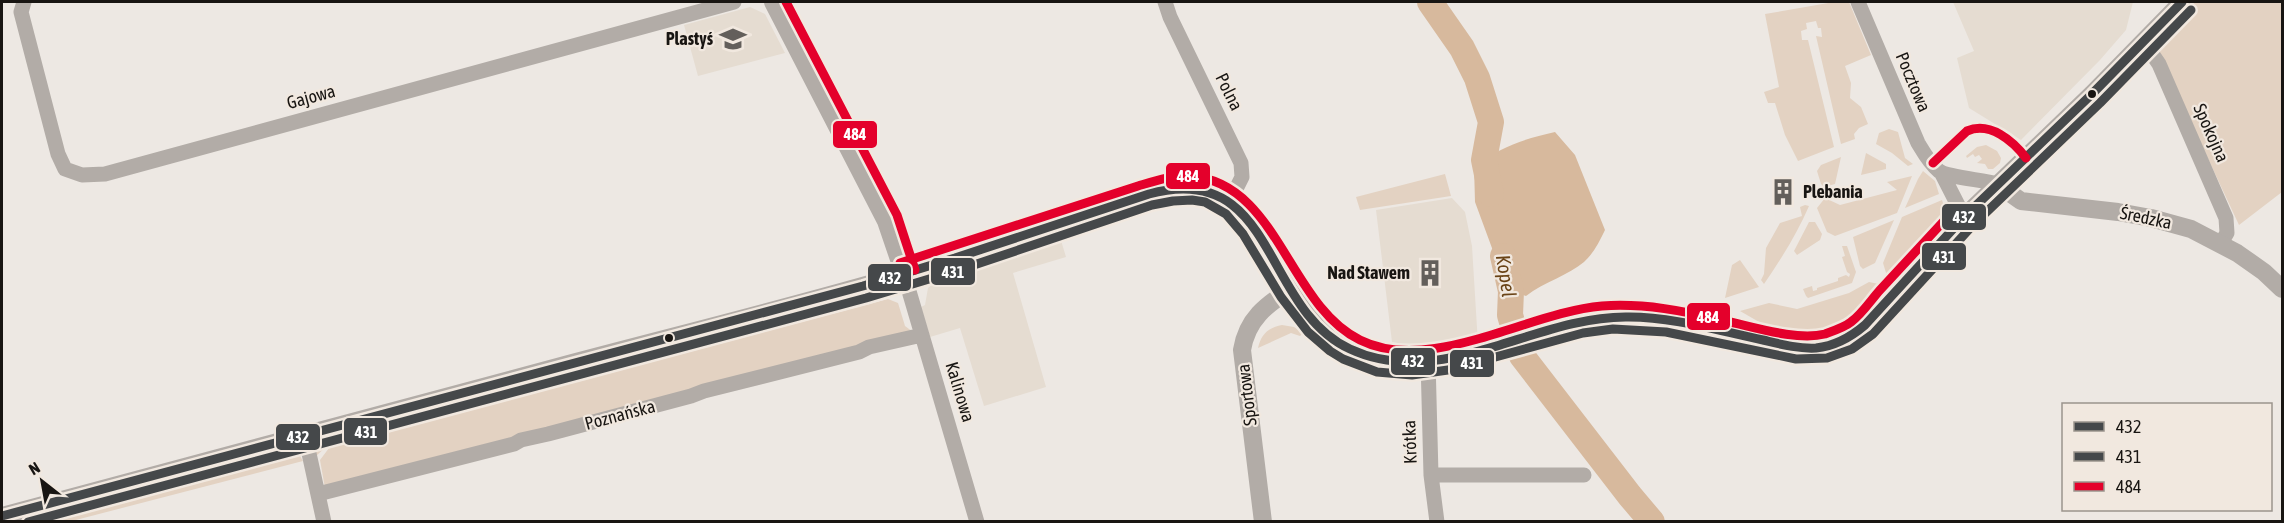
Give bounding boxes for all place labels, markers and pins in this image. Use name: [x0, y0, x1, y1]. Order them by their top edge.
school or university icon: Plastyś: [718, 24, 748, 54]
place label: Plastyś: [666, 28, 714, 49]
unlabelled marker: [2086, 88, 2098, 100]
building icon: Plebania: [1768, 177, 1798, 207]
place label: Plebania: [1803, 181, 1863, 202]
building icon: Nad Stawem: [1415, 258, 1445, 288]
place label: Nad Stawem: [1327, 262, 1410, 283]
unlabelled marker: [663, 332, 675, 344]

